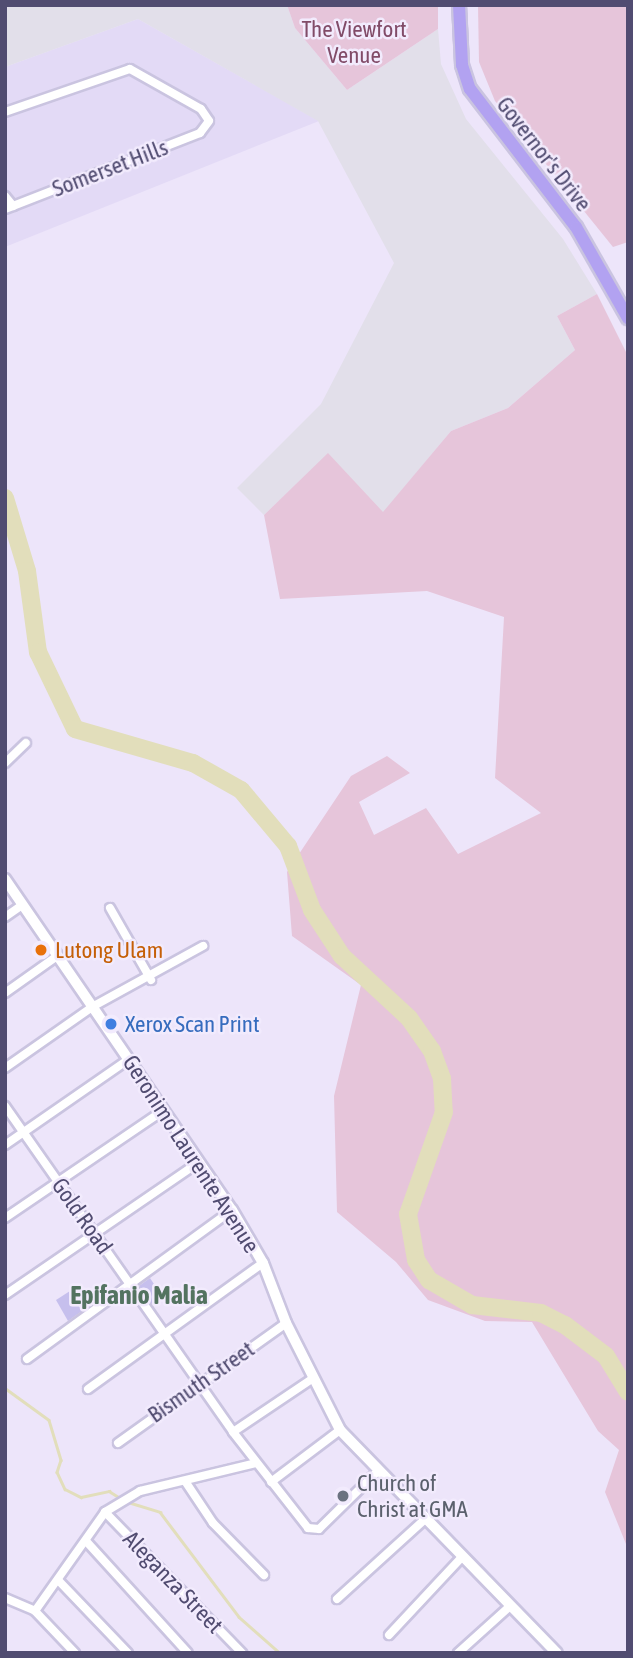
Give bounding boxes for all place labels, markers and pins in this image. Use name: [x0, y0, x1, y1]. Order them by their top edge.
place label: Lutong Ulam: [55, 936, 163, 964]
marker: Lutong Ulam: [33, 942, 49, 958]
place label: Xerox Scan Print: [125, 1010, 260, 1038]
marker: Xerox Scan Print: [103, 1016, 119, 1032]
place label: Church of Christ at GMA: [357, 1469, 468, 1523]
marker: Church of Christ at GMA: [335, 1488, 351, 1504]

